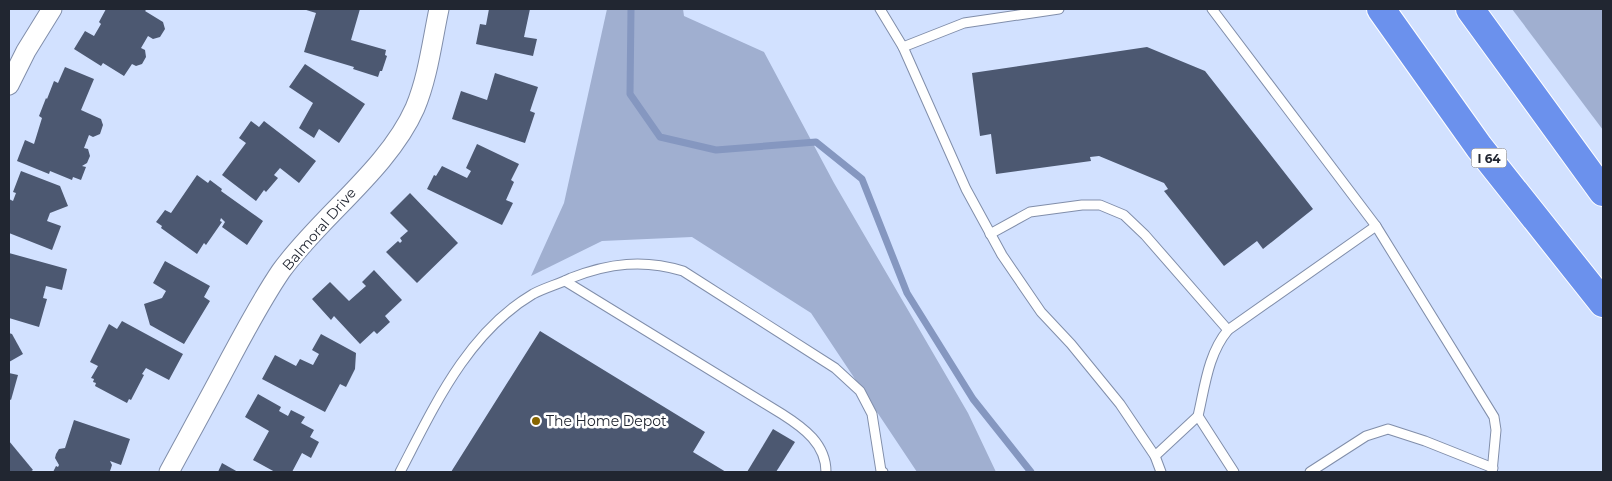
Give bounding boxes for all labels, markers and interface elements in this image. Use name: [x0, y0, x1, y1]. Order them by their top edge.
road number: I 64: [1472, 148, 1506, 168]
street label: Balmoral Drive: [278, 184, 360, 274]
place label: The Home Depot: [546, 412, 667, 430]
marker: The Home Depot: [530, 415, 542, 427]

